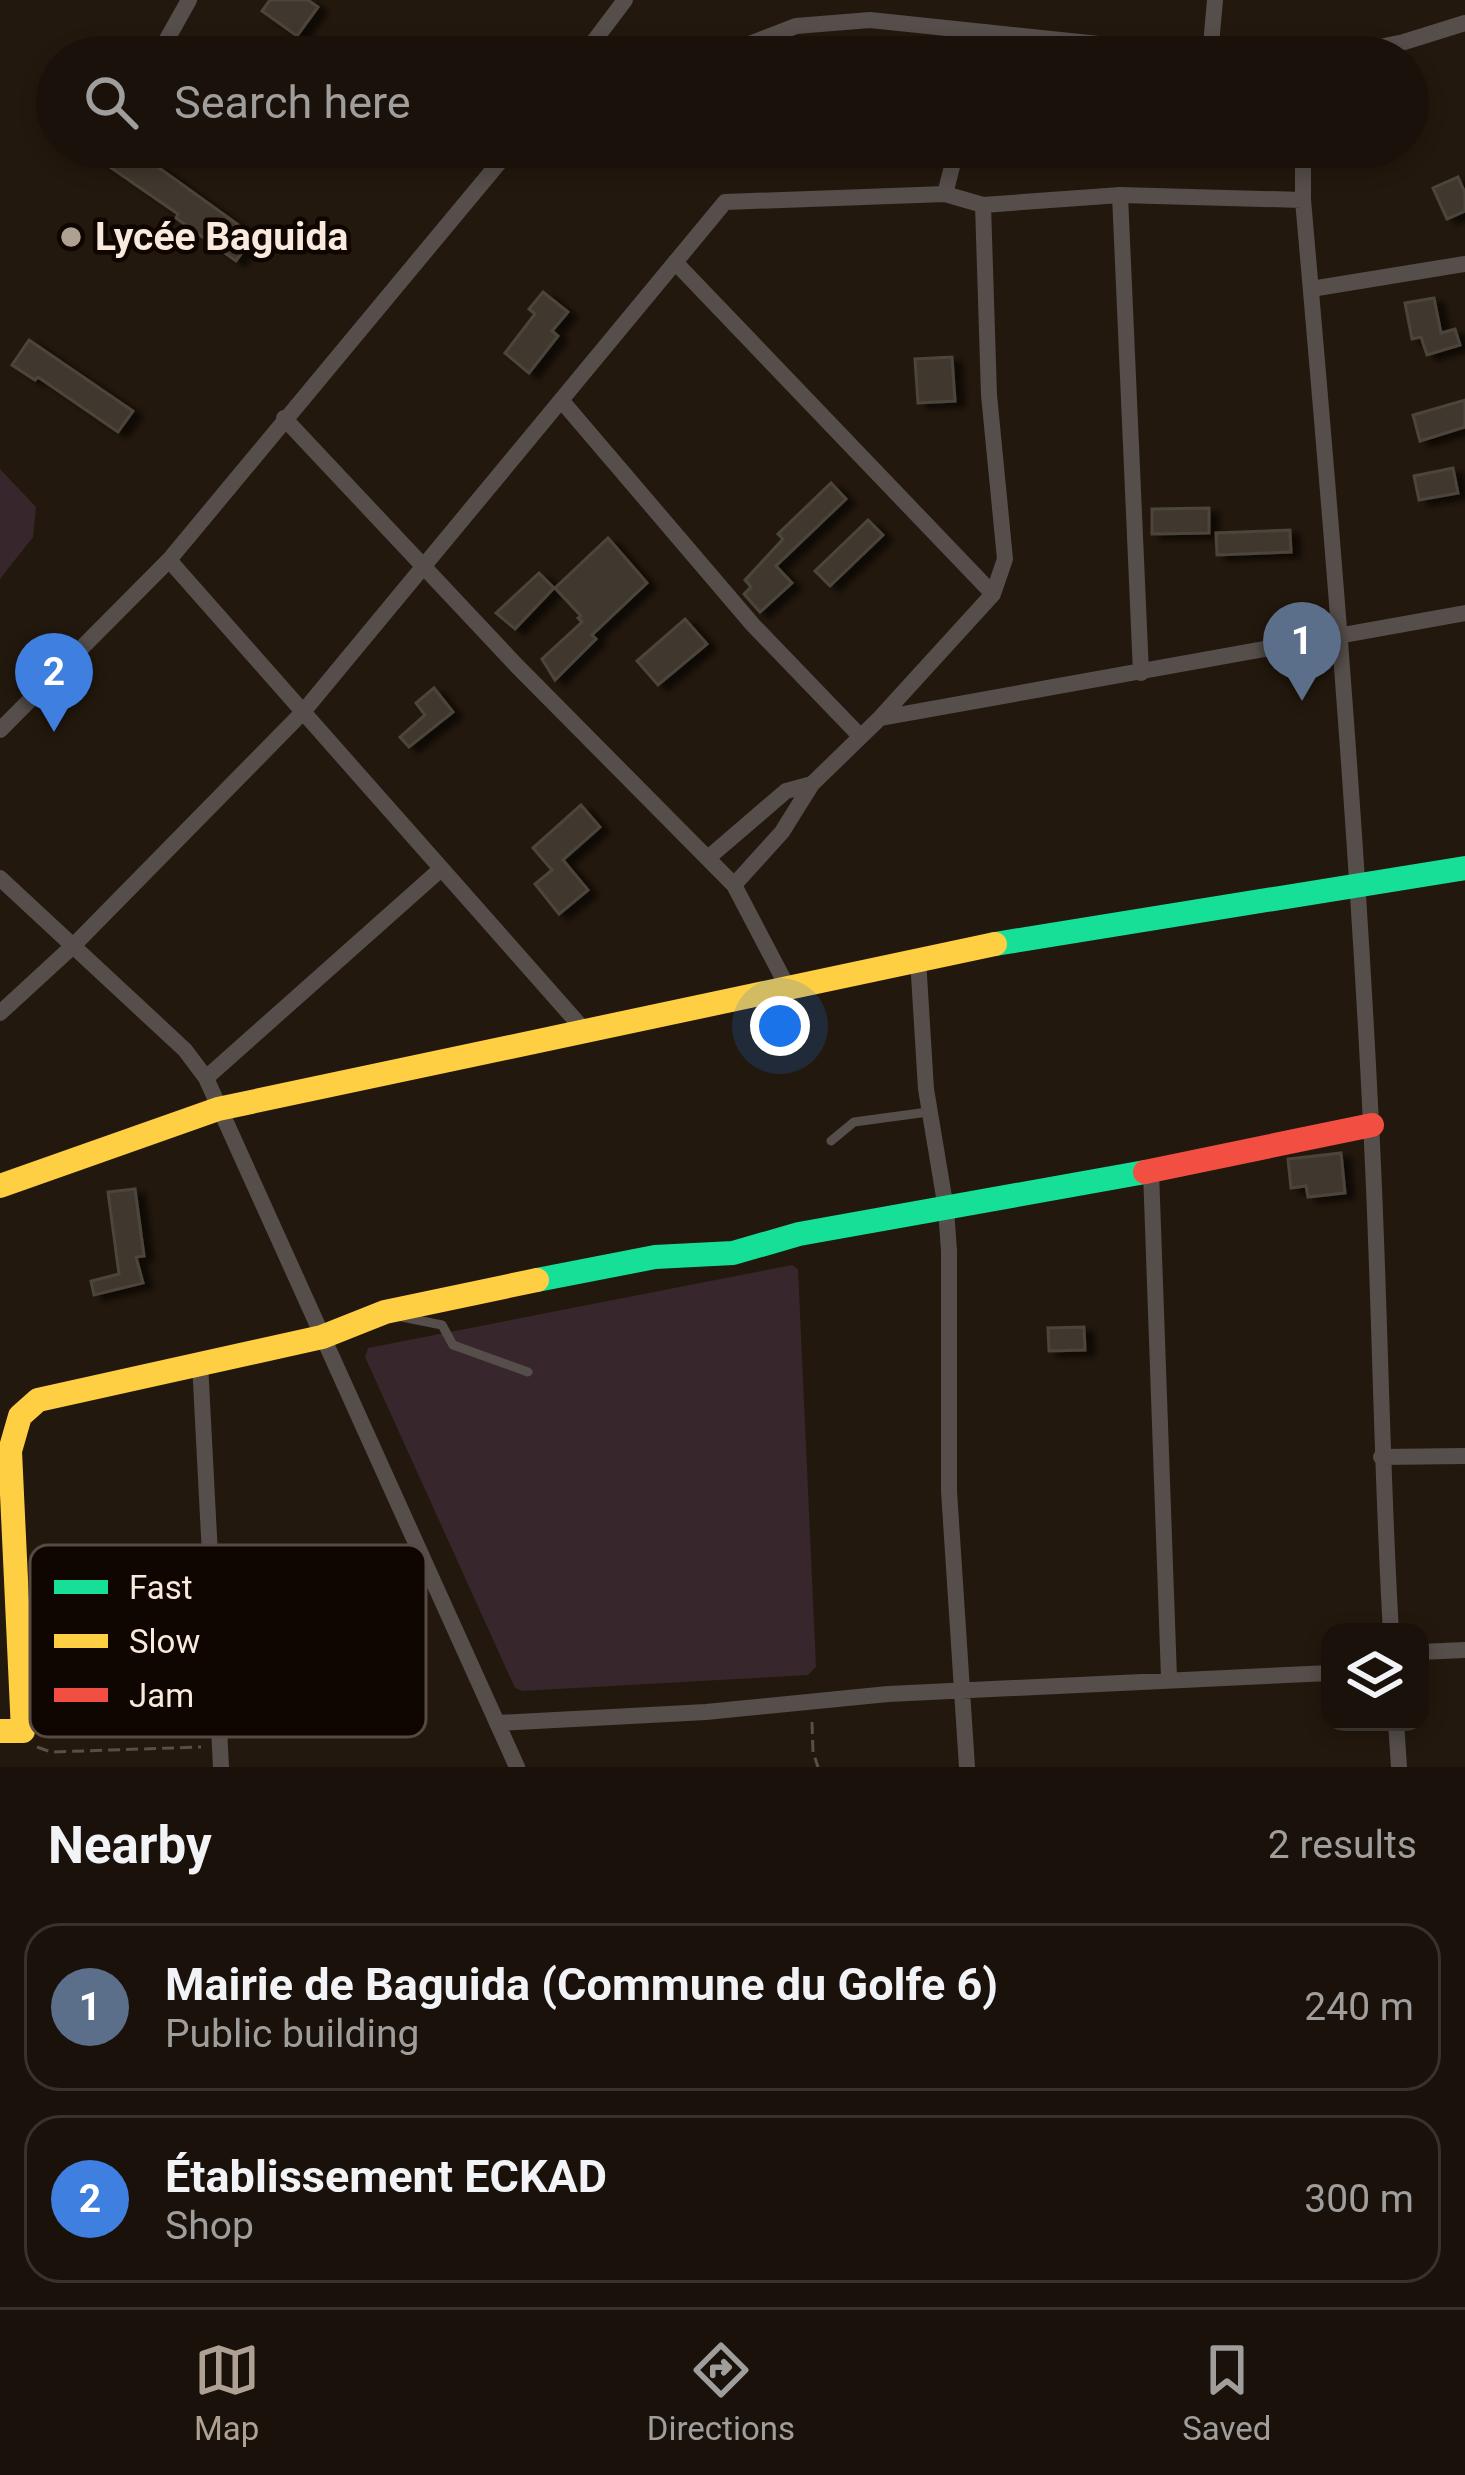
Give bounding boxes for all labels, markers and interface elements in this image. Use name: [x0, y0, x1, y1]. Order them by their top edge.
search box: [36, 36, 1429, 168]
icon: search: [78, 69, 144, 135]
text: Search here: [174, 76, 411, 129]
place label: Lycée Baguida: [95, 214, 348, 260]
marker: Lycée Baguida: [58, 224, 84, 250]
pin: 1: [1263, 602, 1341, 701]
pin: 2: [15, 633, 93, 732]
your location: [750, 996, 810, 1056]
legend: [30, 1545, 426, 1737]
text: Fast: [129, 1568, 192, 1607]
text: Slow: [129, 1622, 200, 1661]
map controls: [1321, 1623, 1429, 1731]
button: layers: [1321, 1623, 1429, 1731]
text: Jam: [129, 1676, 194, 1715]
text: Nearby: [48, 1816, 212, 1875]
text: 2 results: [1268, 1822, 1417, 1868]
text: Mairie de Baguida (Commune du Golfe 6): [165, 1958, 998, 2011]
text: 1: [79, 1984, 101, 2030]
text: 240 m: [1304, 1984, 1414, 2030]
text: Public building: [165, 2011, 419, 2057]
text: Établissement ECKAD: [165, 2150, 607, 2203]
text: 2: [79, 2176, 101, 2222]
text: 300 m: [1304, 2176, 1414, 2222]
text: Shop: [165, 2203, 254, 2249]
tab: Map: [194, 2337, 260, 2448]
tab: Directions: [647, 2337, 795, 2448]
tab: Saved: [1182, 2337, 1271, 2448]

